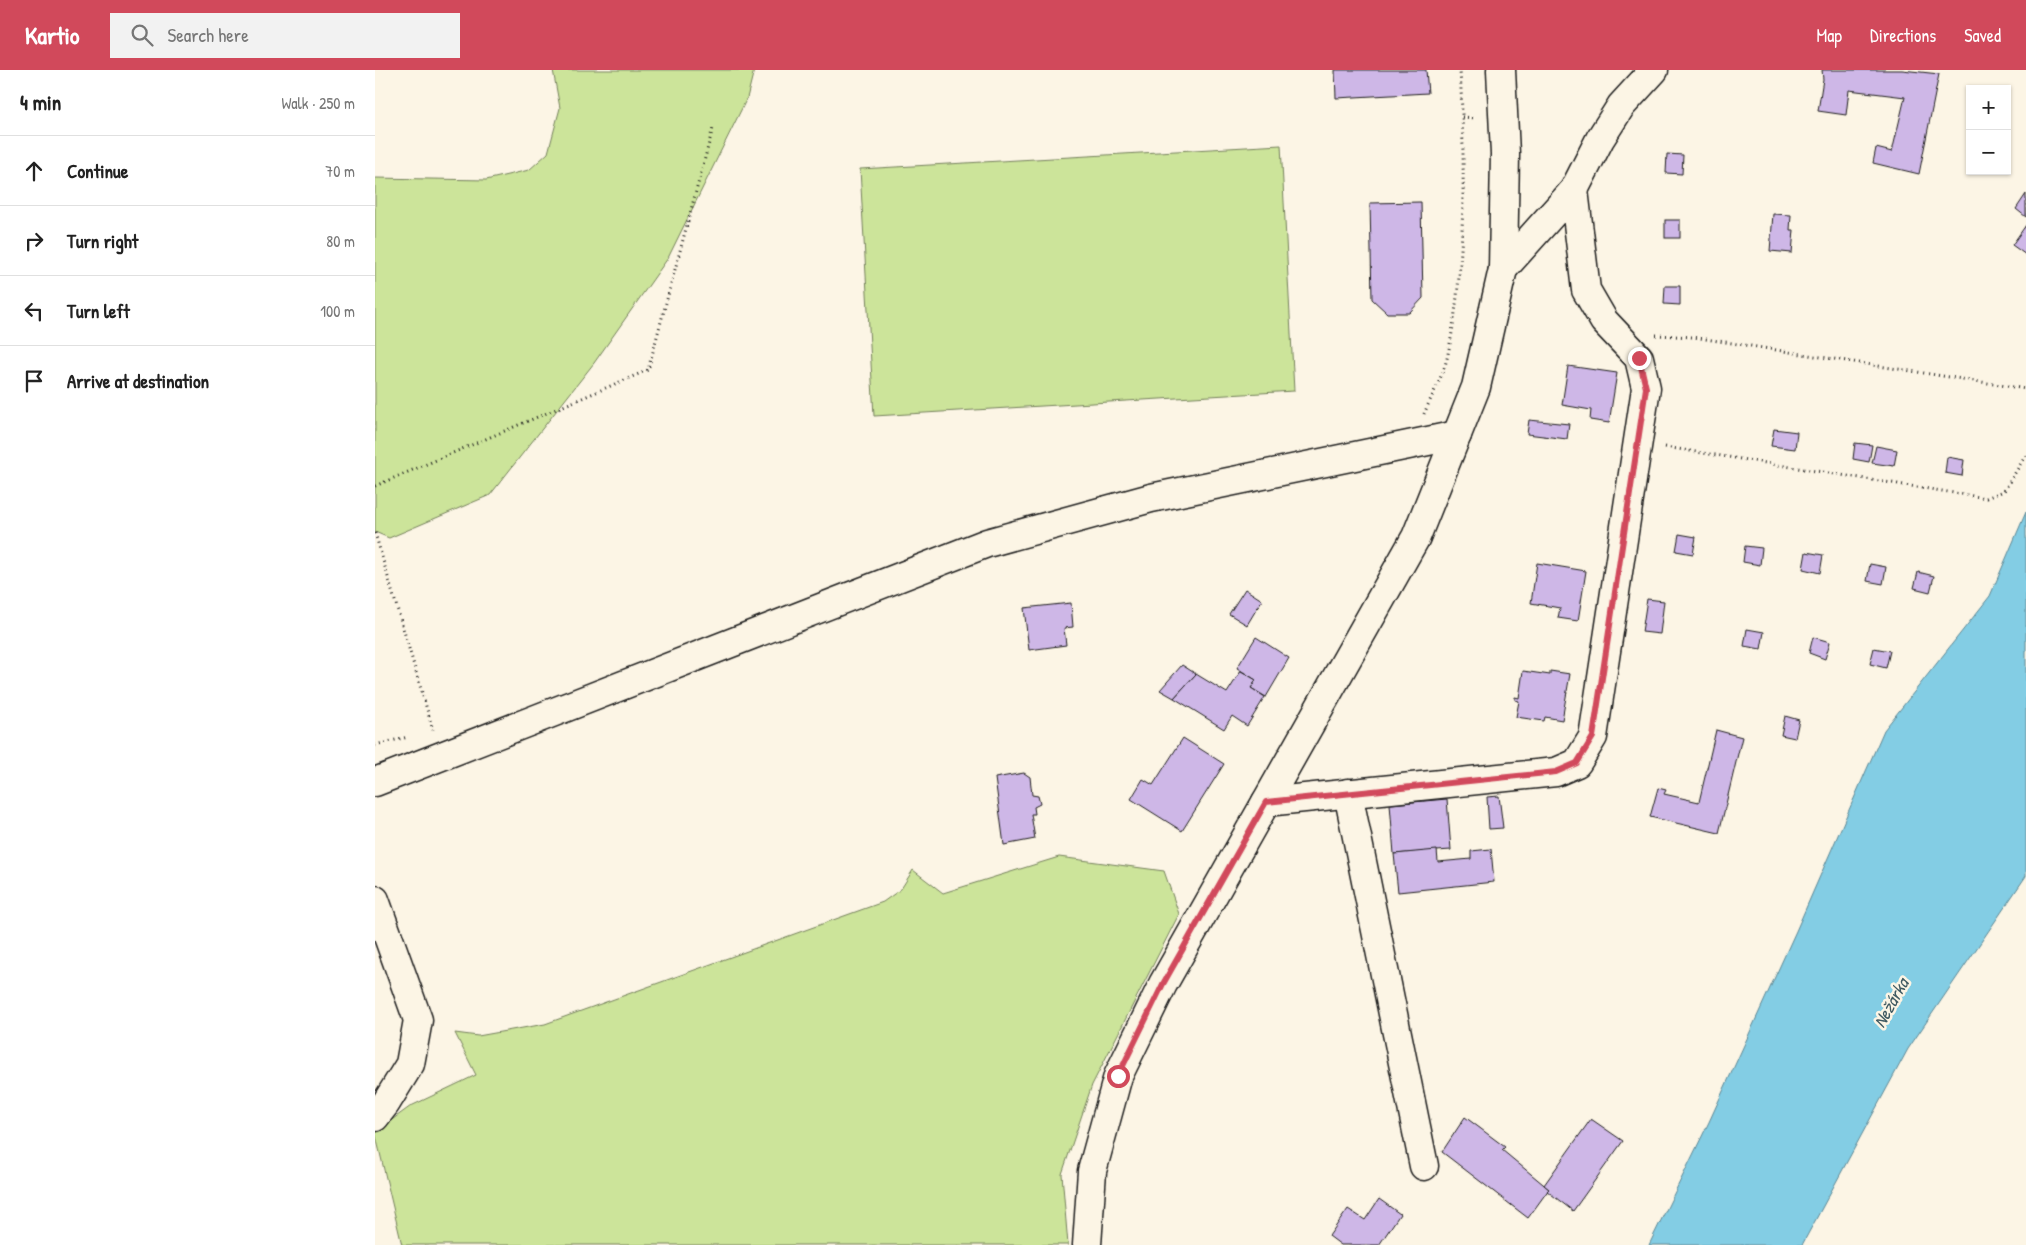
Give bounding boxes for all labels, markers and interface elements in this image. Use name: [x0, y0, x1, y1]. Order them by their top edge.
search box: [110, 13, 460, 58]
text: Kartio: [25, 19, 80, 51]
icon: search: [128, 21, 156, 49]
text: Search here: [168, 22, 249, 48]
text: Map: [1817, 23, 1842, 48]
text: Directions: [1870, 23, 1936, 48]
text: Saved: [1964, 23, 2001, 48]
map controls: [1966, 85, 2011, 175]
button: +: [1966, 85, 2011, 130]
text: 4 min: [20, 88, 61, 117]
text: Walk · 250 m: [281, 92, 355, 114]
button: −: [1966, 130, 2011, 175]
icon: ahead: [20, 157, 48, 185]
text: Continue: [67, 158, 128, 184]
text: 70 m: [325, 160, 355, 182]
icon: right: [20, 227, 48, 255]
text: Turn right: [67, 228, 138, 254]
text: 80 m: [326, 230, 355, 252]
icon: left: [20, 297, 48, 325]
text: Turn left: [67, 298, 130, 324]
text: 100 m: [320, 300, 355, 322]
route end: [1628, 347, 1651, 370]
icon: arrive: [20, 367, 48, 395]
text: Arrive at destination: [67, 368, 209, 394]
water label: Nežárka: [1867, 972, 1915, 1032]
route start: [1107, 1065, 1130, 1088]

